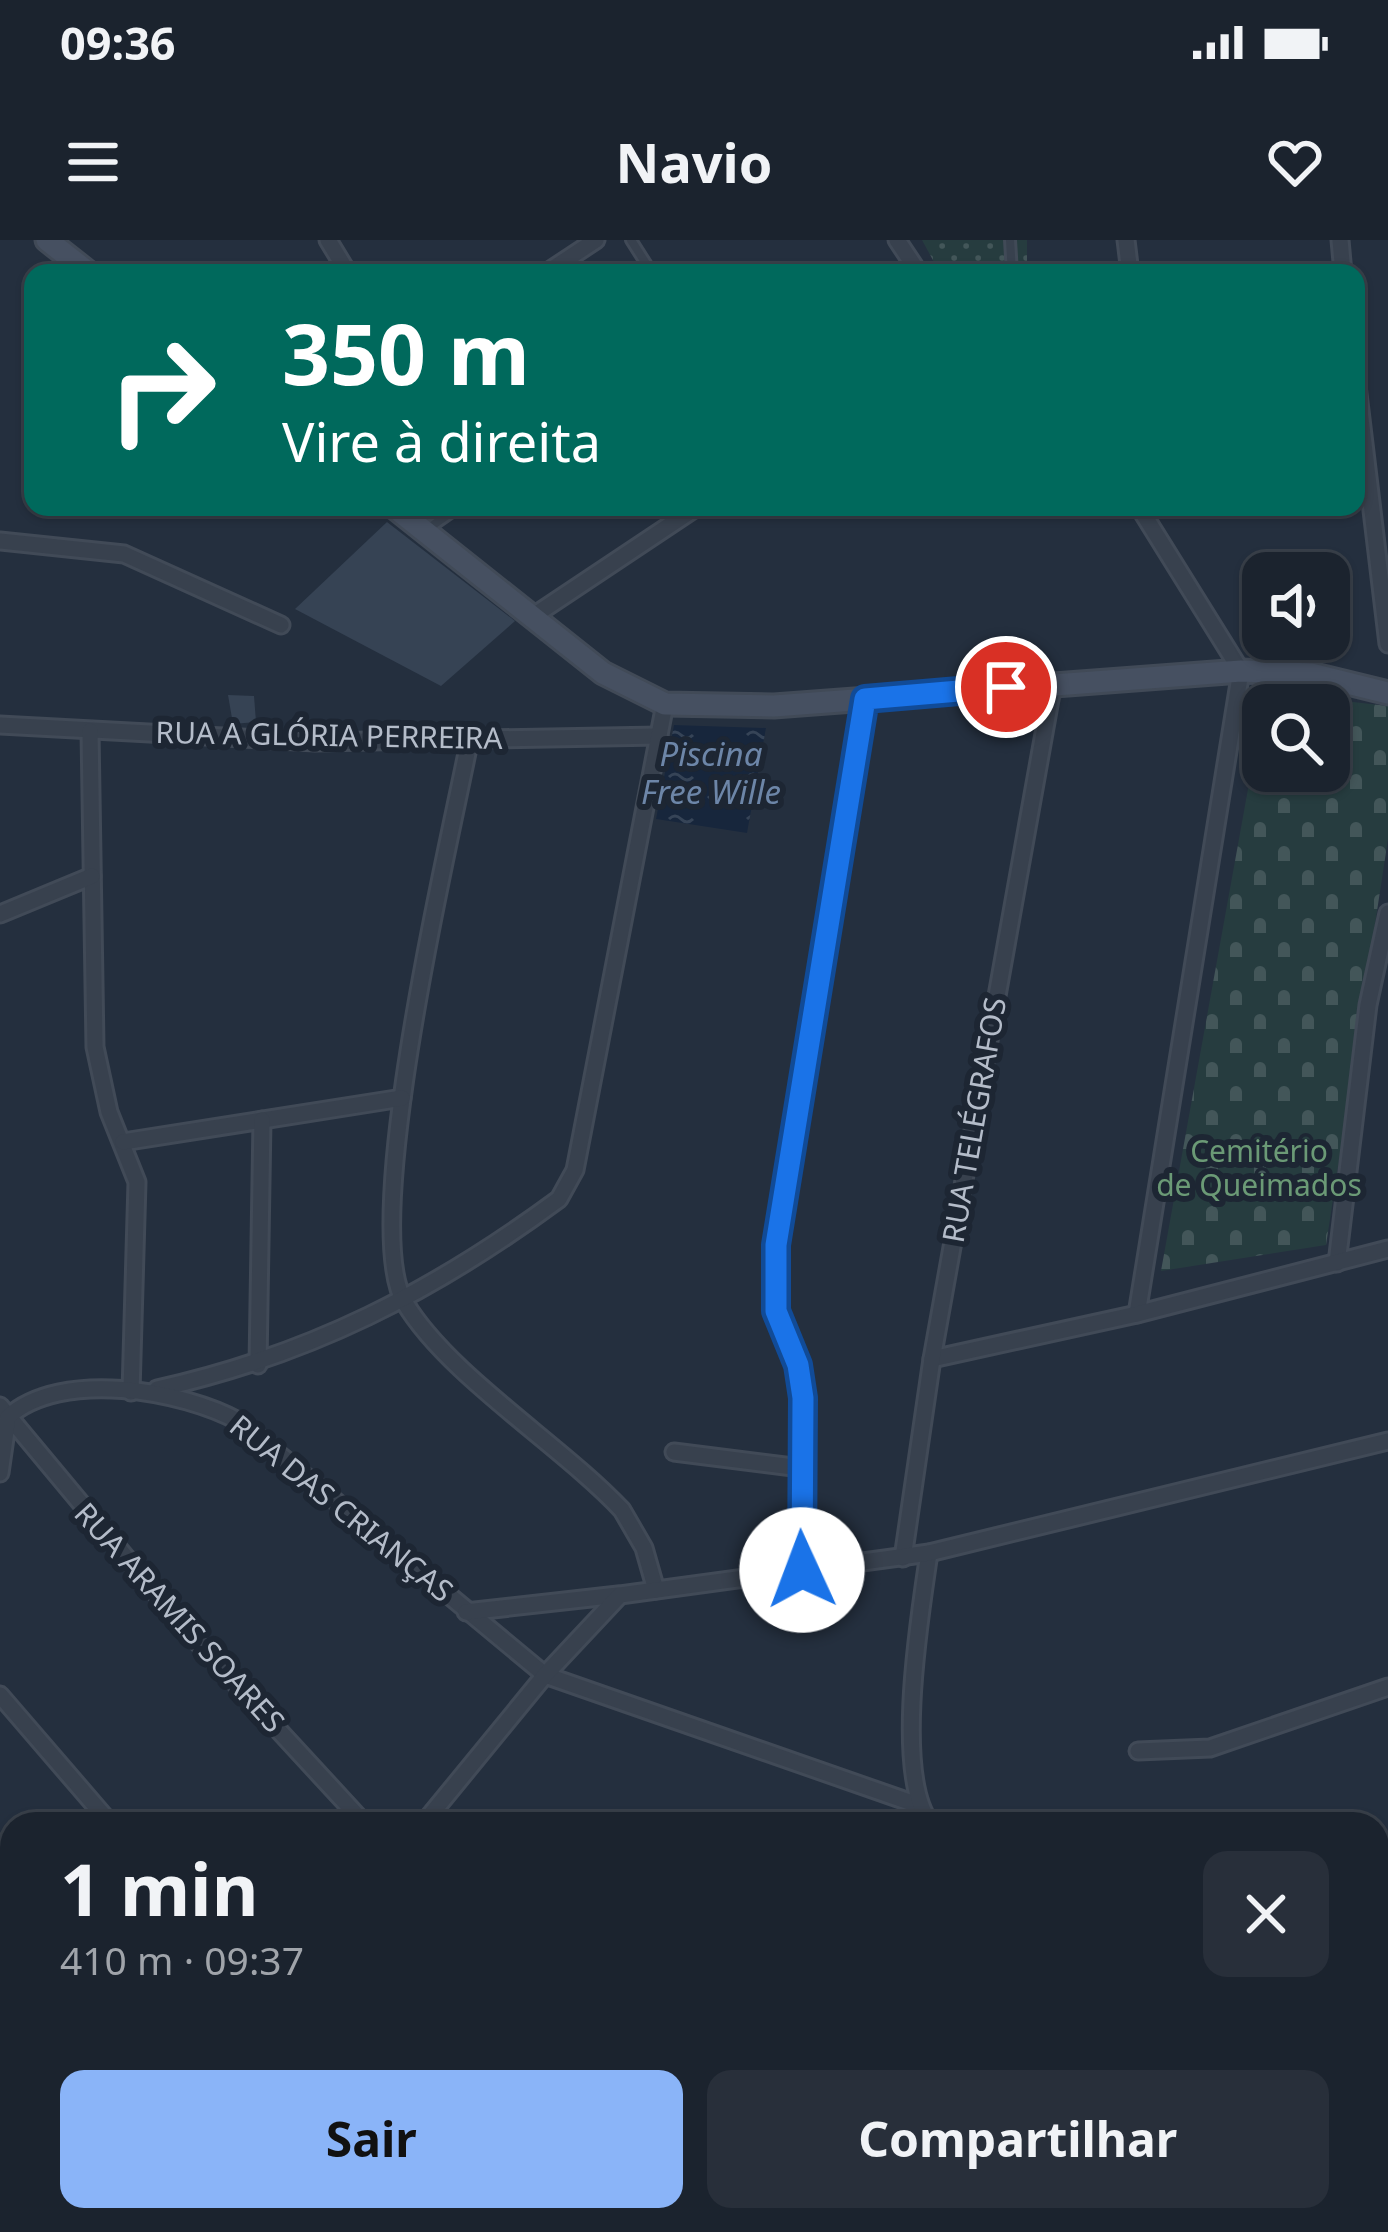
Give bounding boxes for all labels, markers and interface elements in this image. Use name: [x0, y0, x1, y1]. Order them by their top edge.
text: 09:36: [60, 12, 176, 73]
text: Navio: [616, 125, 772, 199]
icon: menu: [60, 129, 126, 195]
icon: heart: [1262, 129, 1328, 195]
text: 350 m: [282, 295, 530, 410]
icon: right: [84, 312, 240, 468]
text: Vire à direita: [282, 404, 601, 478]
map controls: [1242, 552, 1350, 792]
button: sound: [1242, 552, 1350, 660]
pin: [955, 636, 1057, 738]
icon: arrive: [973, 654, 1039, 720]
button: search: [1242, 684, 1350, 792]
street label: RUA A GLÓRIA PERREIRA: [155, 711, 504, 758]
water label: Piscina Free Wille: [641, 731, 781, 814]
street label: RUA TELÉGRAFOS: [932, 994, 1015, 1246]
park label: Cemitério de Queimados: [1156, 1130, 1362, 1205]
street label: RUA DAS CRIANÇAS: [222, 1405, 462, 1611]
street label: RUA ARAMIS SOARES: [66, 1493, 294, 1741]
position arrow: [739, 1507, 865, 1633]
text: 1 min: [60, 1839, 258, 1937]
button: close: [1203, 1851, 1329, 1977]
text: 410 m · 09:37: [60, 1933, 304, 1986]
button: Sair: [60, 2070, 683, 2208]
button: Compartilhar: [707, 2070, 1329, 2208]

